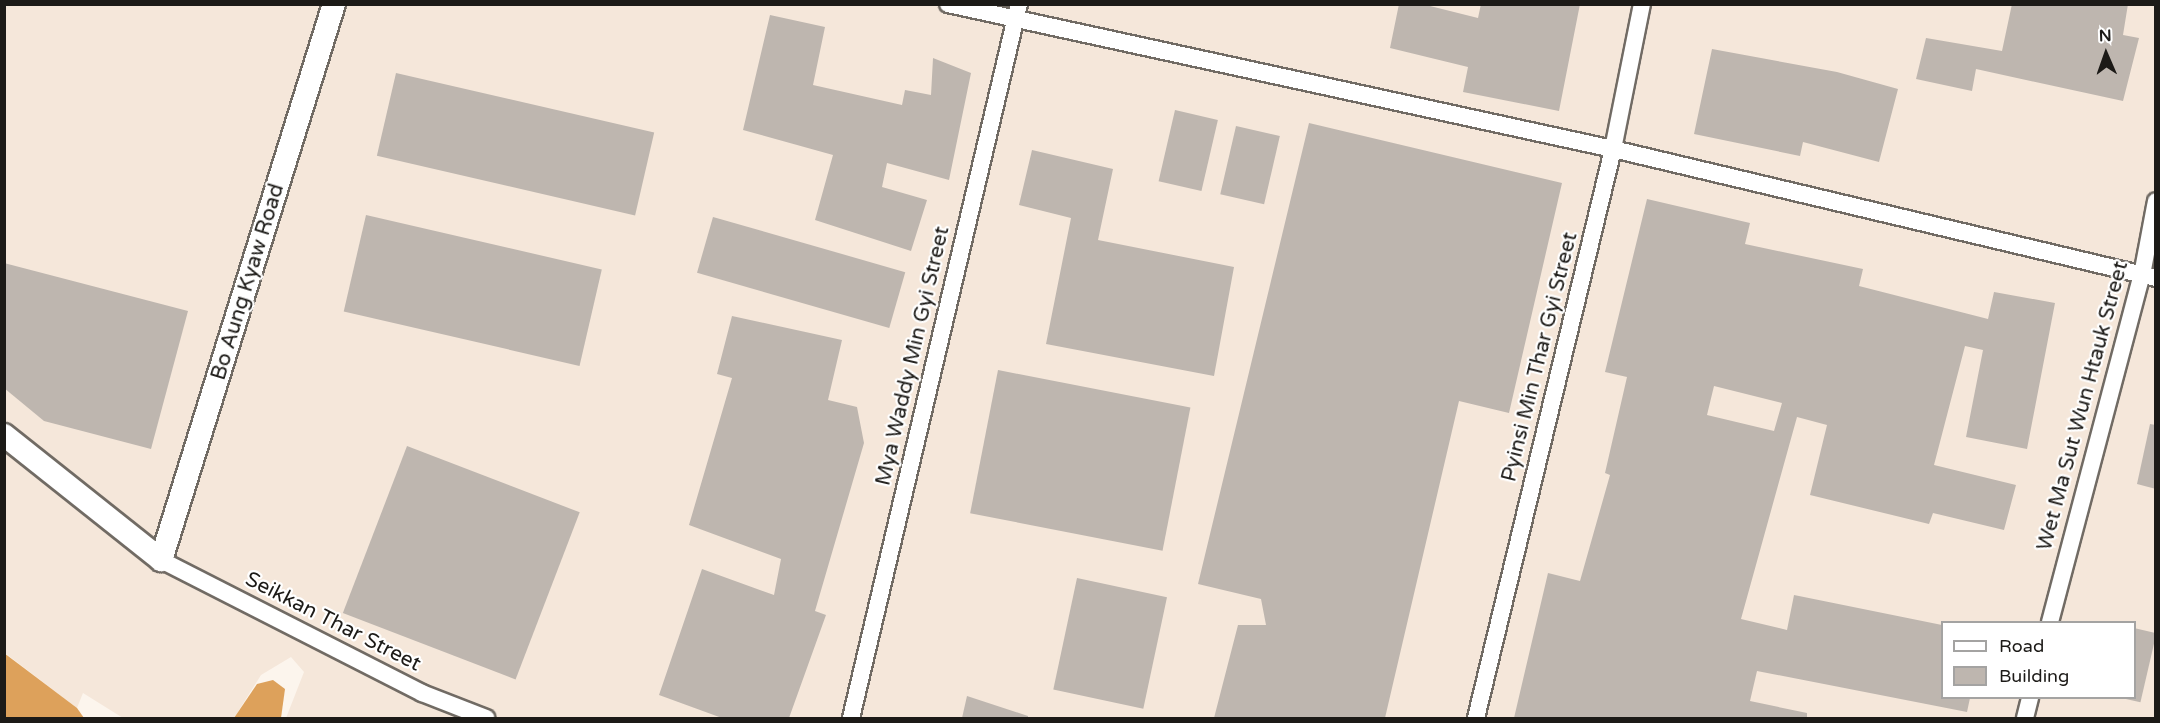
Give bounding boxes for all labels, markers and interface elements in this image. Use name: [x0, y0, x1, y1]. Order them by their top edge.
north arrow: [2076, 24, 2136, 84]
text: N: [2099, 26, 2112, 46]
street label: Bo Aung Kyaw Road: [206, 181, 290, 383]
street label: Mya Waddy Min Gyi Street: [871, 224, 955, 488]
street label: Pyinsi Min Thar Gyi Street: [1497, 230, 1583, 484]
street label: Wet Ma Sut Wun Htauk Street: [2032, 258, 2134, 554]
street label: Seikkan Thar Street: [241, 567, 425, 677]
legend: [1941, 621, 2136, 699]
text: Road: [1999, 635, 2044, 657]
text: Building: [1999, 665, 2069, 687]

